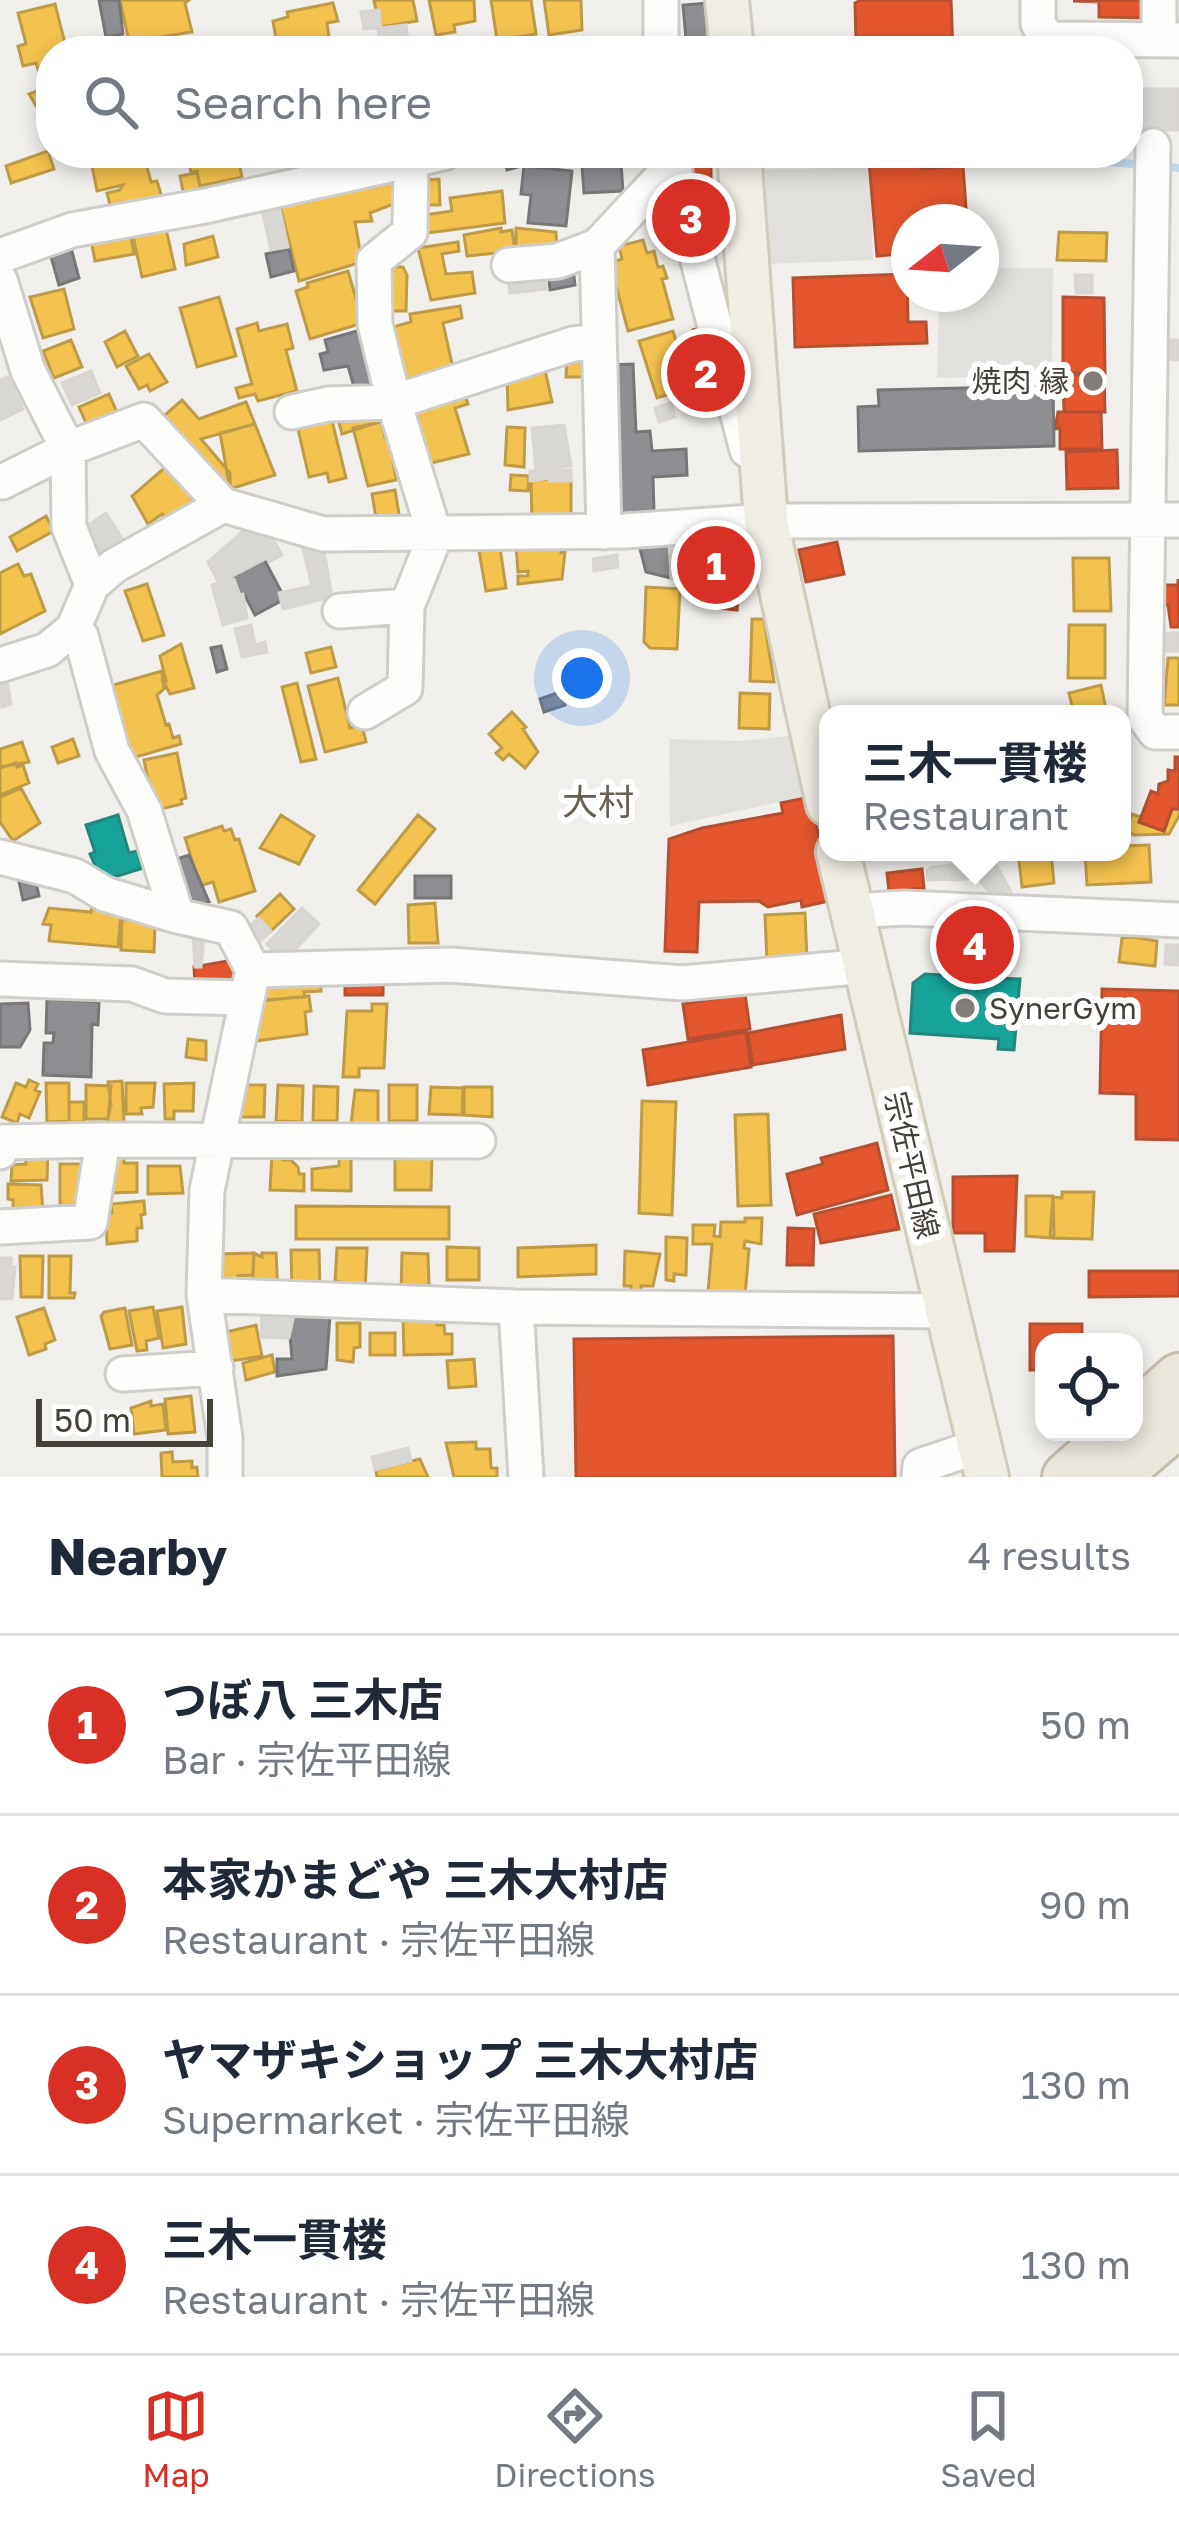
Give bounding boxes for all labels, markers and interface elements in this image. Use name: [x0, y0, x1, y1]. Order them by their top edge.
search box: [36, 36, 1143, 168]
icon: search: [78, 69, 144, 135]
text: Search here: [174, 75, 432, 129]
pin: 3: [652, 173, 730, 263]
north arrow: [891, 204, 999, 312]
pin: 2: [667, 328, 745, 418]
place label: 焼肉 縁: [972, 363, 1069, 399]
marker: 焼肉 縁: [1080, 368, 1106, 394]
pin: 1: [677, 520, 755, 610]
your location: [552, 648, 612, 708]
popup: [819, 705, 1131, 861]
text: 三木一貫楼: [862, 735, 1088, 789]
district label: 大村: [562, 780, 634, 823]
text: Restaurant: [862, 792, 1069, 839]
pin: 4: [936, 900, 1014, 990]
place label: SynerGym: [989, 990, 1137, 1026]
marker: SynerGym: [952, 995, 978, 1021]
street label: 宗佐平田線: [878, 1088, 946, 1242]
map controls: [1035, 1333, 1143, 1441]
button: locate: [1035, 1333, 1143, 1441]
scale bar: [36, 1393, 213, 1446]
text: 50 m: [54, 1400, 131, 1439]
text: Nearby: [48, 1525, 227, 1586]
text: 4 results: [968, 1532, 1131, 1579]
text: つぼ八 三木店: [162, 1672, 443, 1726]
text: 1: [77, 1701, 97, 1748]
text: 50 m: [1040, 1701, 1131, 1748]
text: Bar · 宗佐平田線: [162, 1736, 452, 1783]
text: 本家かまどや 三木大村店: [162, 1852, 668, 1906]
text: 2: [75, 1881, 99, 1928]
text: 90 m: [1039, 1881, 1131, 1928]
text: Restaurant · 宗佐平田線: [162, 1916, 595, 1963]
text: ヤマザキショップ 三木大村店: [162, 2032, 758, 2086]
text: 3: [75, 2061, 99, 2108]
text: 130 m: [1021, 2061, 1131, 2108]
text: Supermarket · 宗佐平田線: [162, 2096, 630, 2143]
text: 三木一貫楼: [162, 2212, 387, 2266]
text: 4: [75, 2241, 99, 2288]
text: 130 m: [1021, 2241, 1131, 2288]
text: Restaurant · 宗佐平田線: [162, 2276, 595, 2323]
tab: Map: [142, 2383, 210, 2494]
tab: Directions: [494, 2383, 656, 2494]
tab: Saved: [940, 2383, 1037, 2494]

